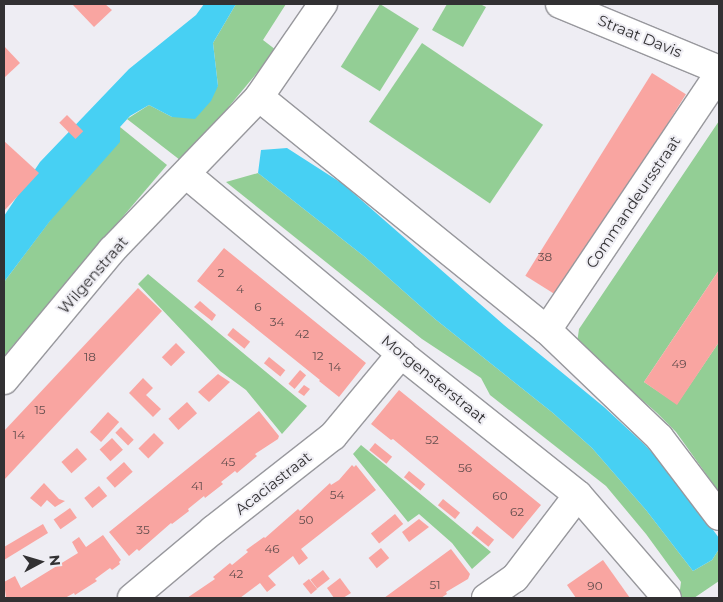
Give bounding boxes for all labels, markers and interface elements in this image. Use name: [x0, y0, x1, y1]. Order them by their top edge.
street label: Straat Davis: [595, 11, 685, 61]
street label: Commandeursstraat: [582, 132, 684, 272]
street label: Wilgenstraat: [55, 233, 131, 317]
house number: 38: [538, 250, 552, 264]
house number: 2: [218, 266, 224, 280]
house number: 4: [236, 282, 244, 296]
house number: 6: [254, 300, 262, 314]
house number: 34: [270, 315, 284, 329]
house number: 42: [295, 327, 309, 341]
street label: Morgensterstraat: [378, 331, 490, 427]
house number: 12: [312, 349, 324, 363]
house number: 18: [84, 350, 96, 364]
house number: 49: [671, 357, 687, 371]
house number: 14: [329, 360, 341, 374]
house number: 15: [34, 403, 46, 417]
house number: 14: [13, 428, 25, 442]
house number: 52: [425, 433, 439, 447]
street label: Acaciastraat: [231, 448, 315, 518]
house number: 45: [221, 455, 235, 469]
house number: 56: [458, 461, 472, 475]
house number: 41: [191, 479, 203, 493]
house number: 54: [330, 488, 344, 502]
house number: 60: [492, 489, 508, 503]
house number: 62: [510, 505, 524, 519]
house number: 50: [299, 513, 313, 527]
house number: 35: [136, 523, 150, 537]
north arrow: [15, 537, 65, 587]
house number: 46: [264, 542, 280, 556]
text: N: [45, 554, 64, 567]
house number: 42: [229, 567, 243, 581]
house number: 51: [429, 578, 441, 592]
house number: 90: [587, 579, 603, 593]

